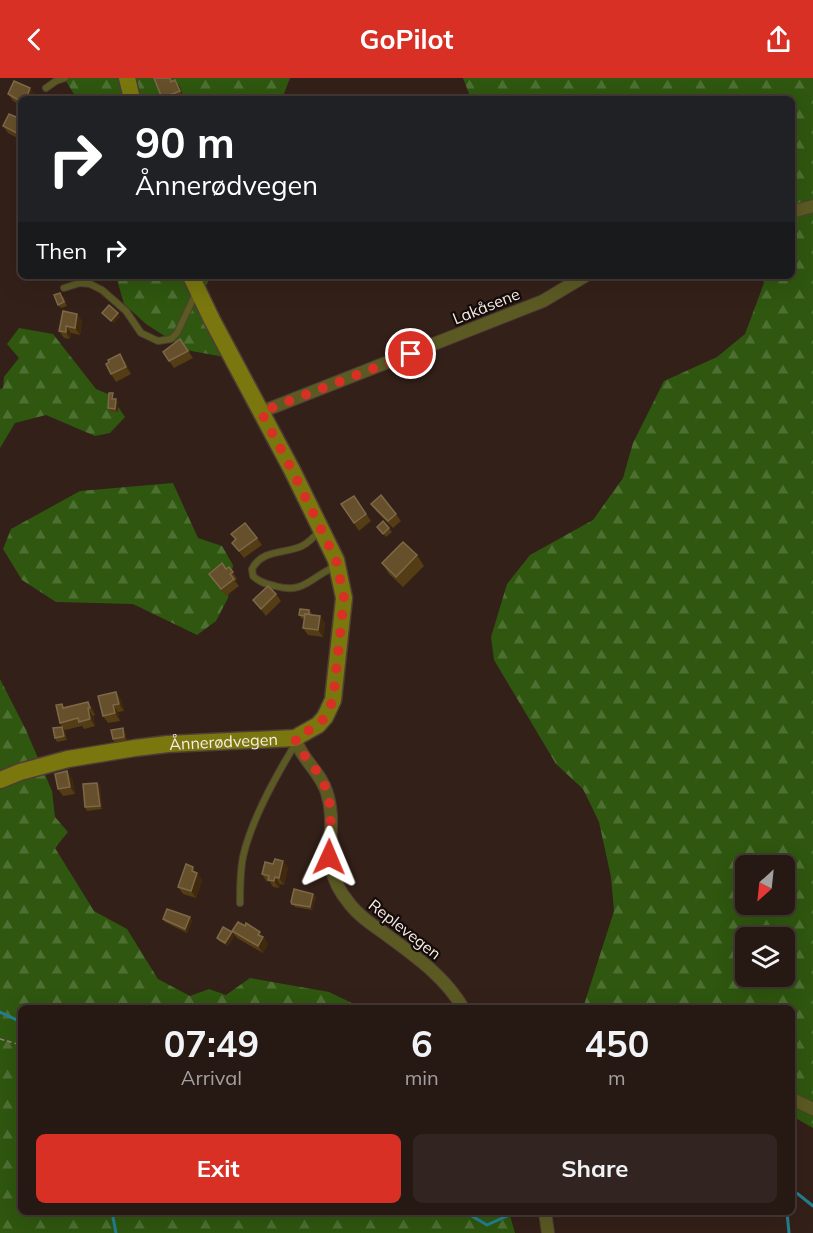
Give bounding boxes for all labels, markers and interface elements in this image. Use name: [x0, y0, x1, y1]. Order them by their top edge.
text: GoPilot: [359, 22, 454, 56]
icon: back: [18, 23, 51, 56]
icon: share: [762, 23, 795, 56]
text: 90 m: [135, 116, 235, 169]
icon: right: [36, 120, 114, 198]
text: Ånnerødvegen: [135, 168, 318, 202]
icon: right: [99, 234, 132, 267]
text: Then: [36, 237, 87, 265]
street label: Lakåsene: [449, 283, 523, 329]
pin: [385, 328, 436, 379]
icon: arrive: [394, 337, 427, 370]
street label: Ånnerødvegen: [169, 729, 278, 754]
position arrow: [297, 825, 361, 889]
north arrow: [735, 855, 795, 915]
map controls: [735, 855, 795, 987]
street label: Replevegen: [365, 895, 445, 963]
button: layers: [735, 927, 795, 987]
text: 07:49: [164, 1021, 259, 1066]
text: 6: [411, 1021, 433, 1066]
text: 450: [584, 1021, 649, 1066]
text: Arrival: [181, 1065, 242, 1090]
text: min: [405, 1065, 439, 1090]
text: m: [608, 1065, 626, 1090]
button: Exit: [36, 1134, 401, 1203]
button: Share: [413, 1134, 777, 1203]

